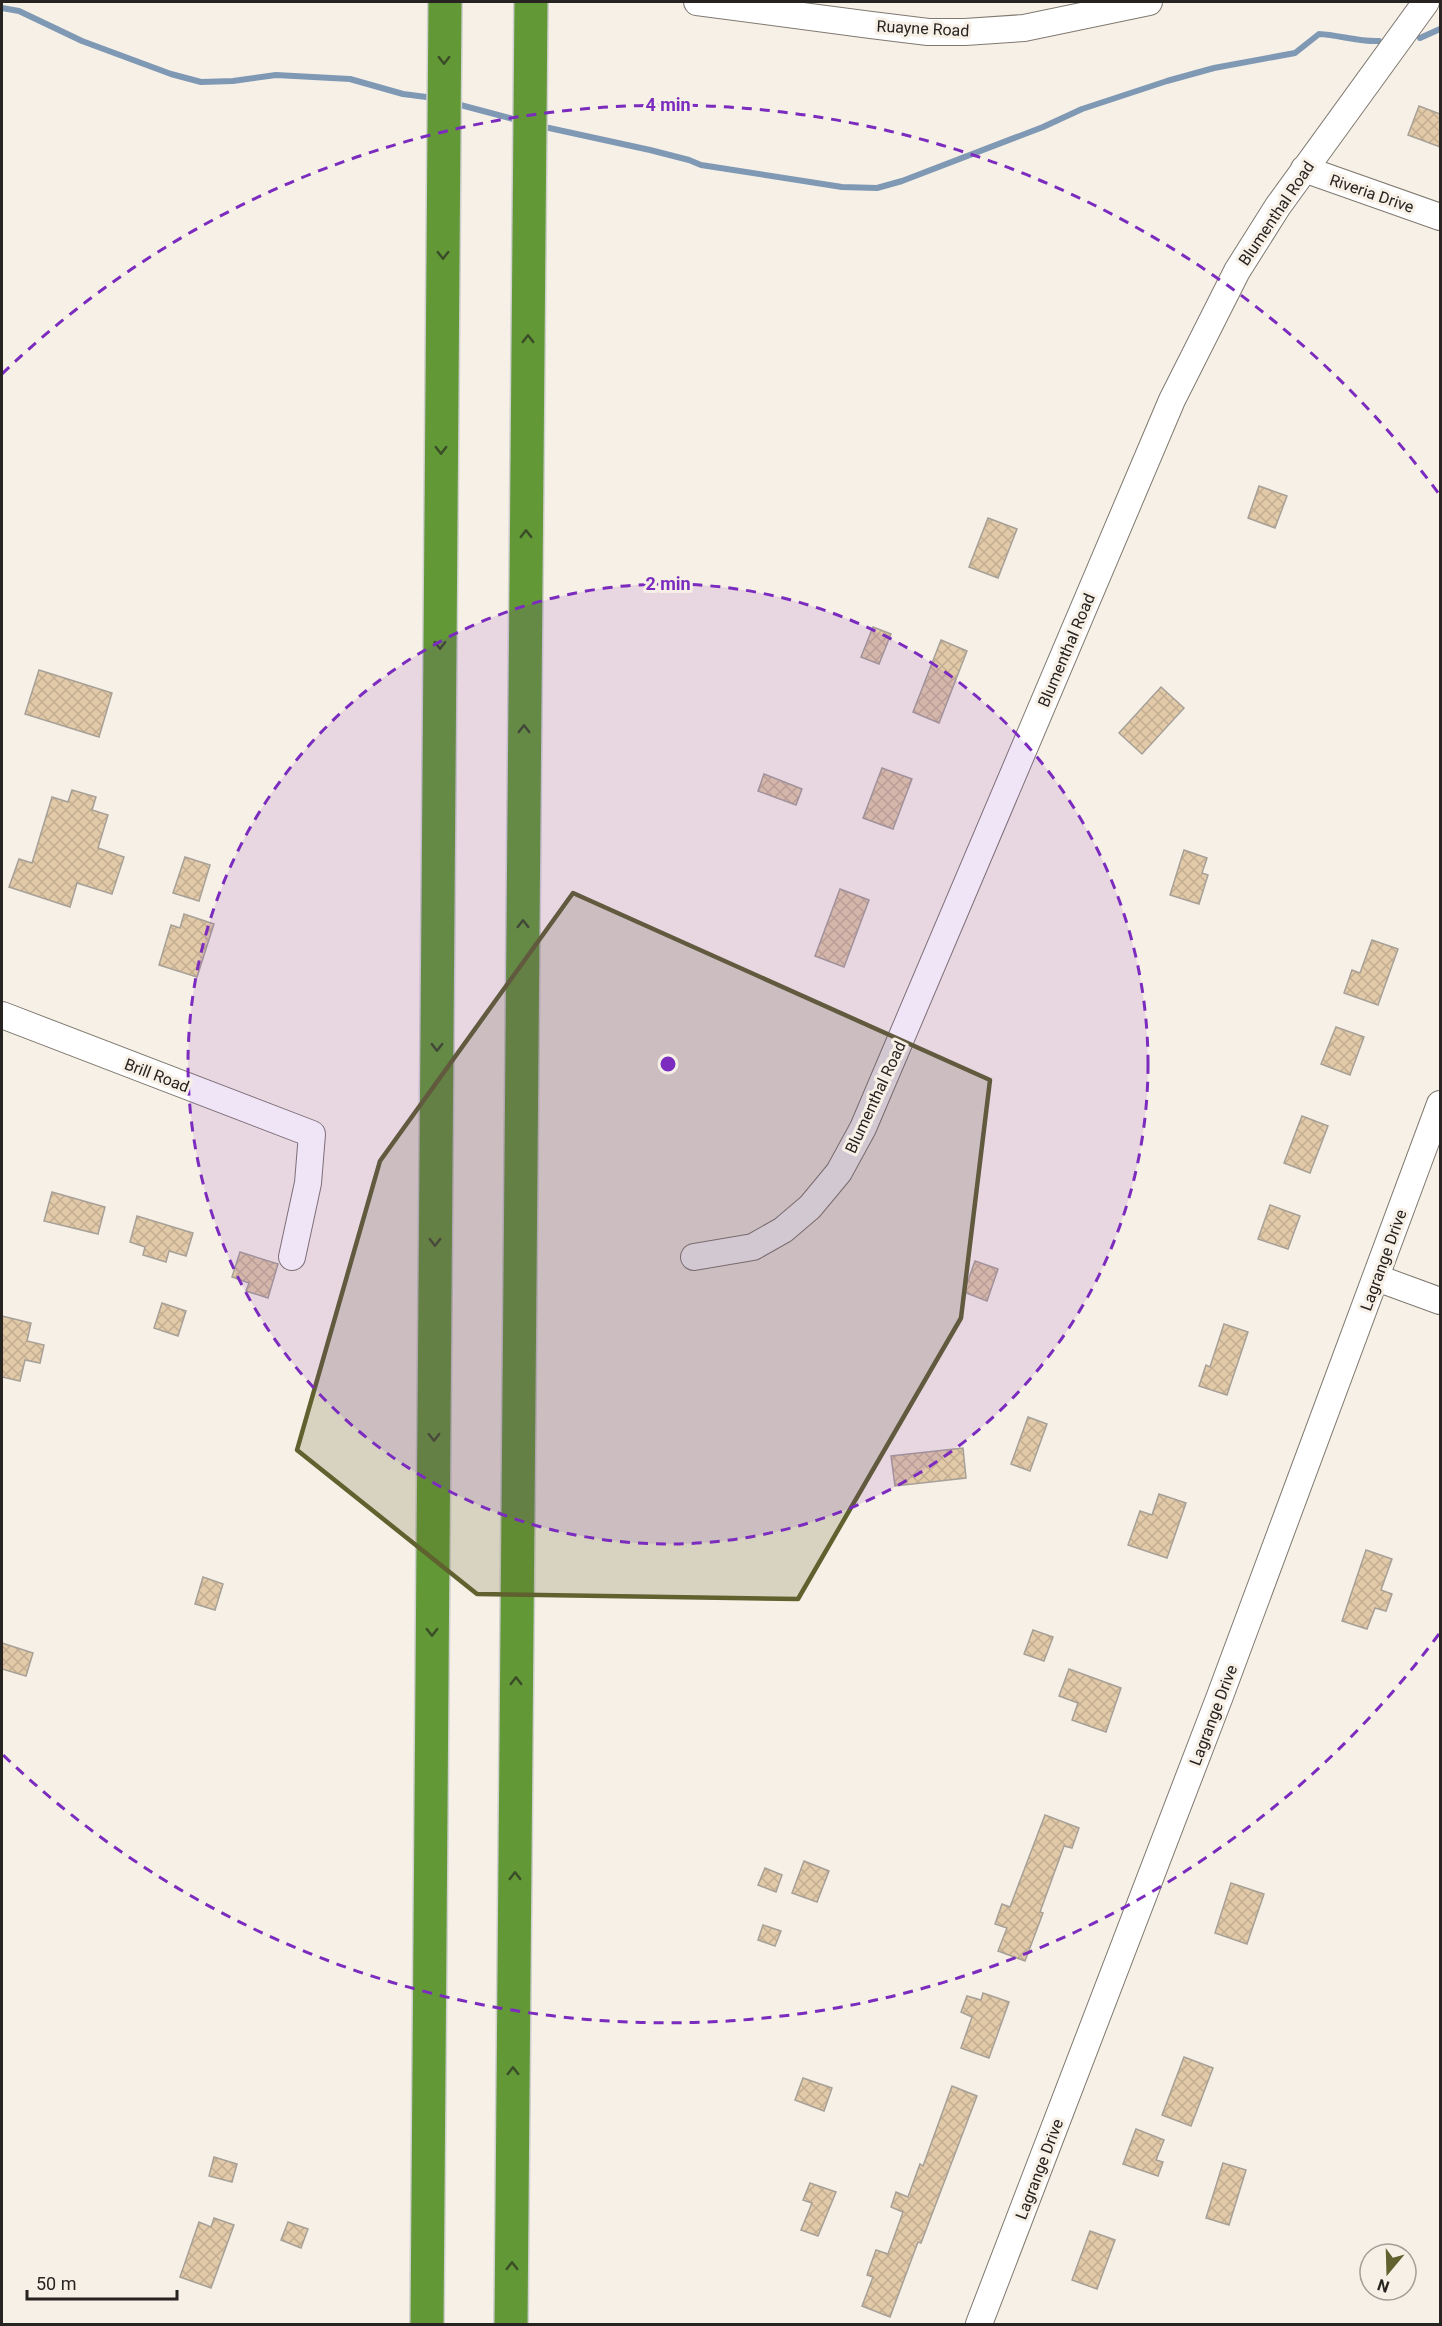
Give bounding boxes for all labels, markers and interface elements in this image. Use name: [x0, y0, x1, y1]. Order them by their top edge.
street label: Ruayne Road: [876, 17, 970, 40]
one-way arrow: [438, 55, 451, 64]
text: 4 min: [645, 94, 691, 115]
street label: Blumenthal Road: [1235, 158, 1318, 269]
street label: Riveria Drive: [1327, 170, 1416, 217]
one-way arrow: [437, 250, 449, 259]
one-way arrow: [522, 334, 534, 343]
one-way arrow: [435, 445, 447, 454]
one-way arrow: [520, 529, 532, 538]
text: 2 min: [645, 573, 691, 594]
street label: Blumenthal Road: [1034, 591, 1099, 710]
one-way arrow: [434, 640, 446, 649]
one-way arrow: [518, 724, 530, 733]
one-way arrow: [517, 919, 529, 928]
street label: Blumenthal Road: [841, 1038, 910, 1156]
one-way arrow: [431, 1042, 443, 1051]
street label: Brill Road: [122, 1054, 192, 1096]
centre of rings: [658, 1054, 678, 1074]
street label: Lagrange Drive: [1356, 1207, 1411, 1313]
one-way arrow: [429, 1237, 441, 1246]
one-way arrow: [428, 1432, 440, 1441]
one-way arrow: [426, 1627, 438, 1636]
street label: Lagrange Drive: [1186, 1662, 1241, 1768]
one-way arrow: [510, 1677, 523, 1686]
one-way arrow: [509, 1872, 521, 1881]
one-way arrow: [507, 2067, 519, 2076]
street label: Lagrange Drive: [1012, 2116, 1067, 2222]
north arrow: [1358, 2242, 1418, 2302]
one-way arrow: [505, 2262, 518, 2271]
scale bar: [27, 2263, 177, 2301]
text: 50 m: [36, 2273, 76, 2294]
text: N: [1375, 2275, 1392, 2297]

